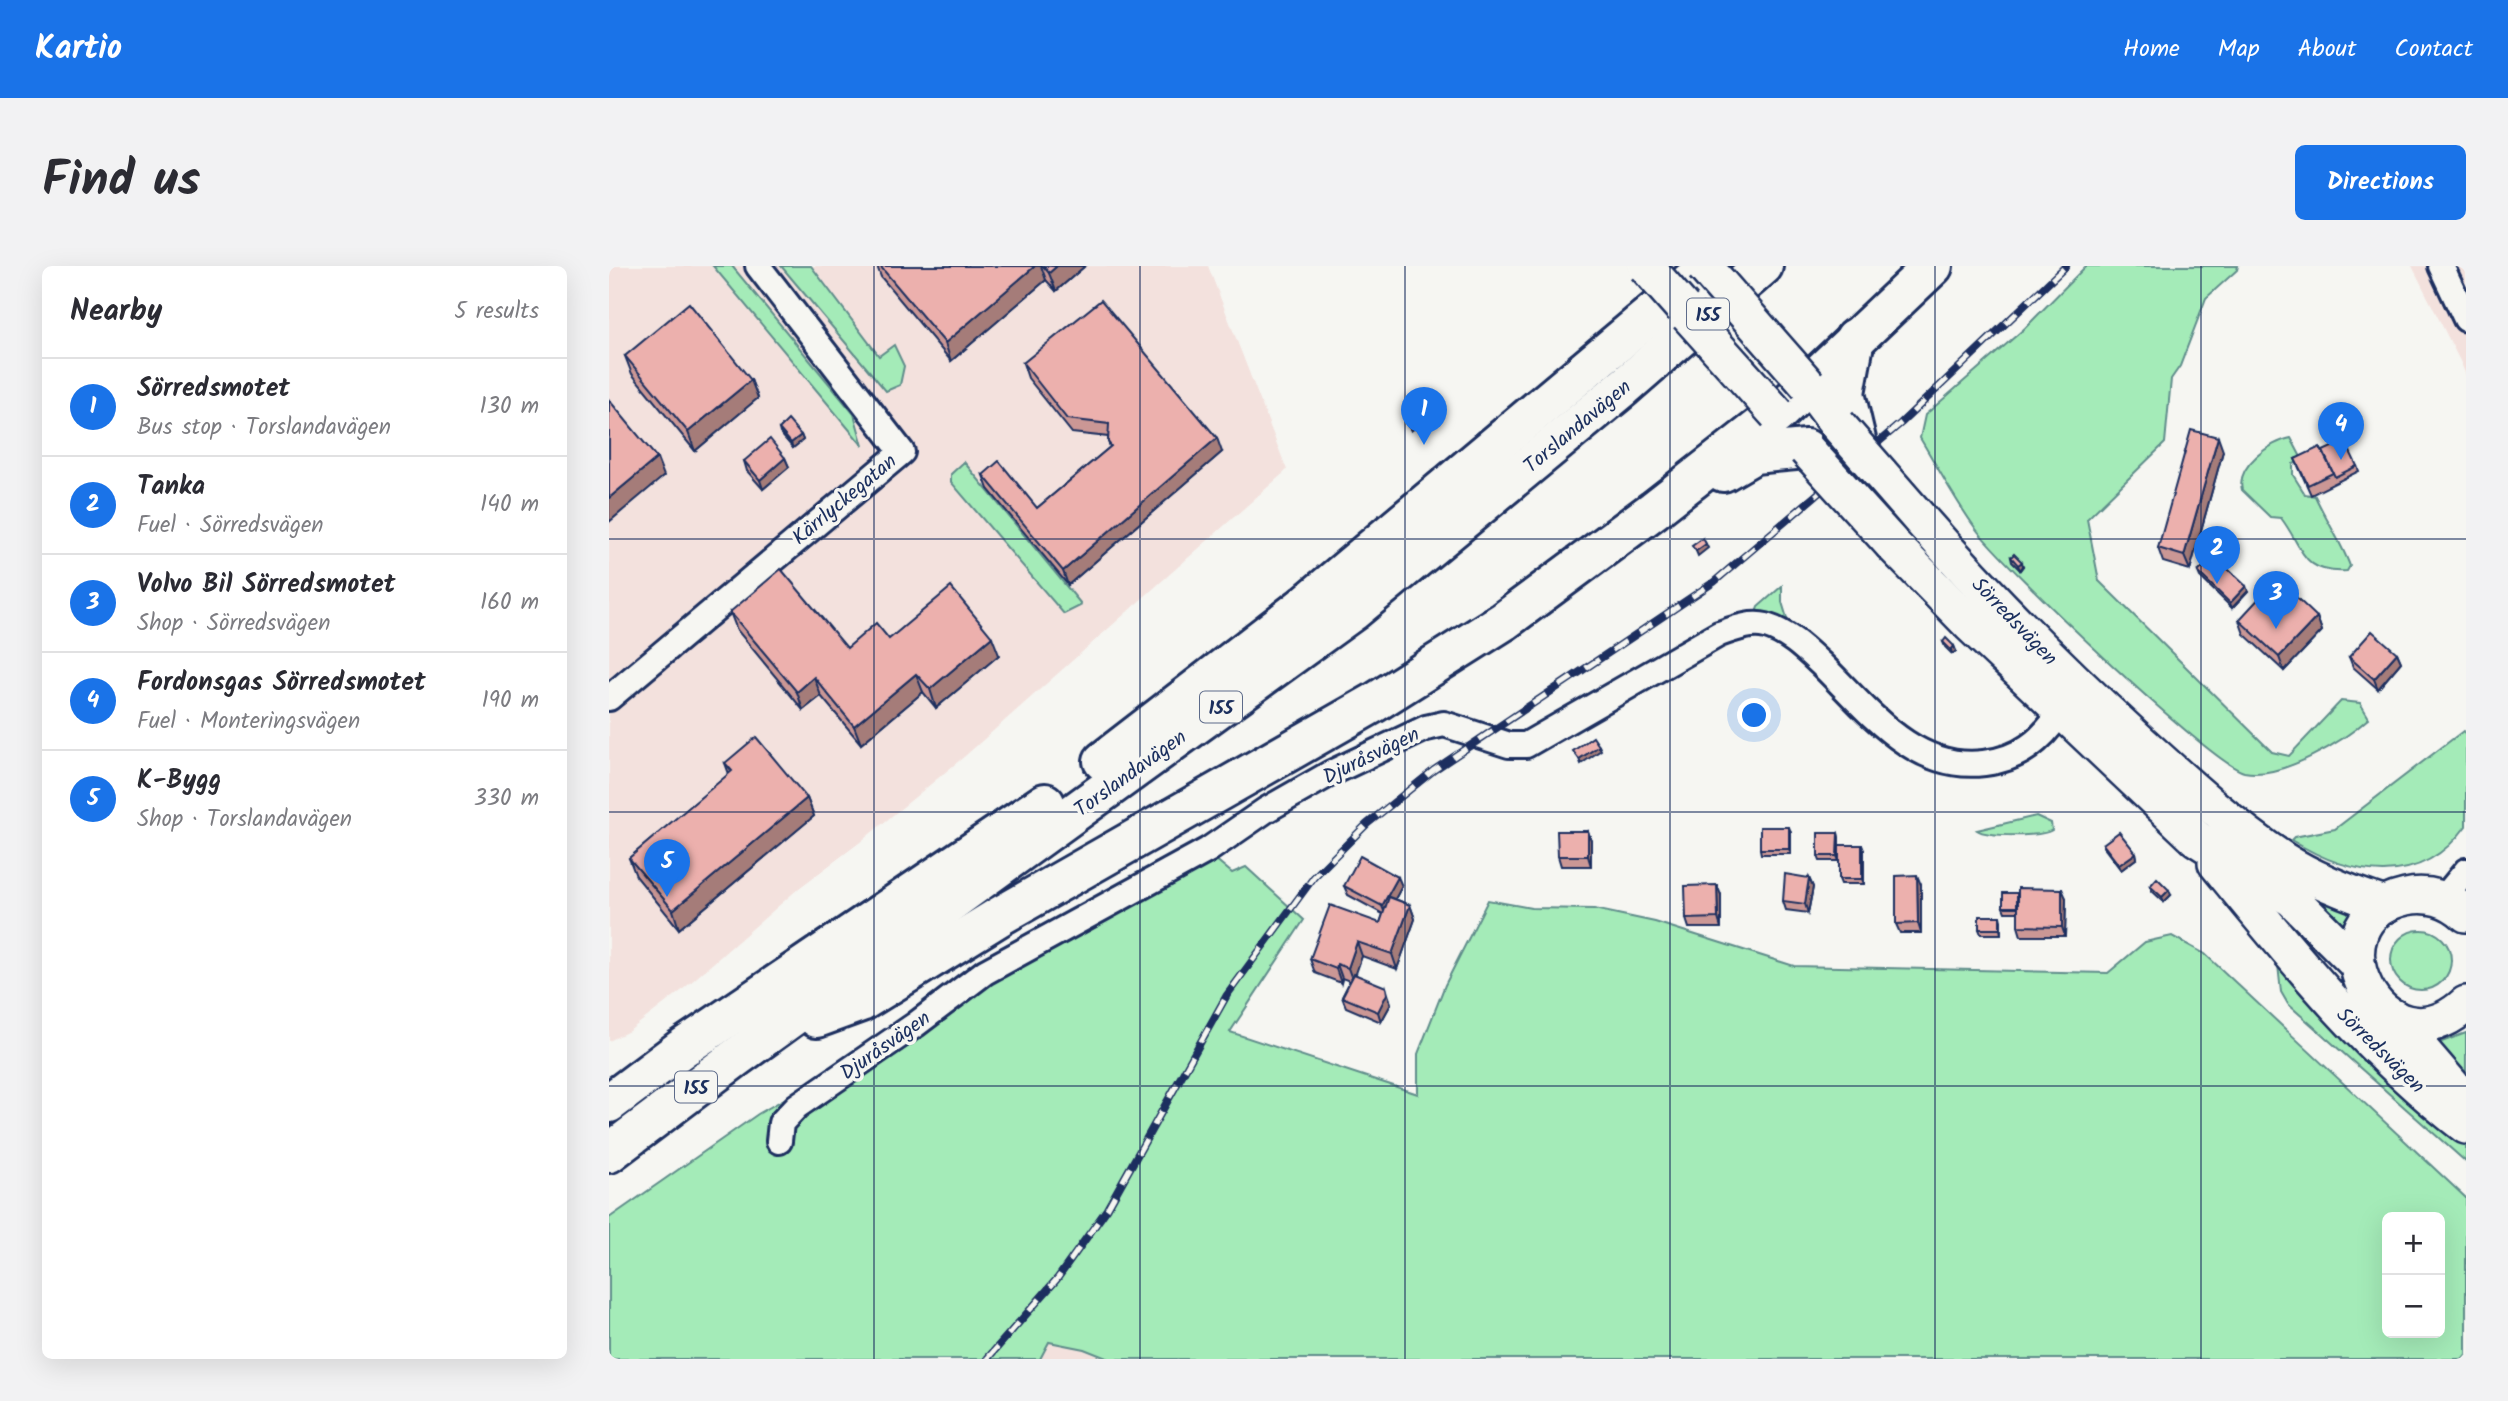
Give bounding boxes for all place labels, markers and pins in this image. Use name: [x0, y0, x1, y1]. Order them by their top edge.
pin: 1: [1401, 387, 1447, 445]
pin: 4: [2318, 402, 2364, 460]
pin: 2: [2194, 526, 2240, 584]
pin: 3: [2253, 571, 2299, 629]
pin: 5: [644, 839, 690, 897]

